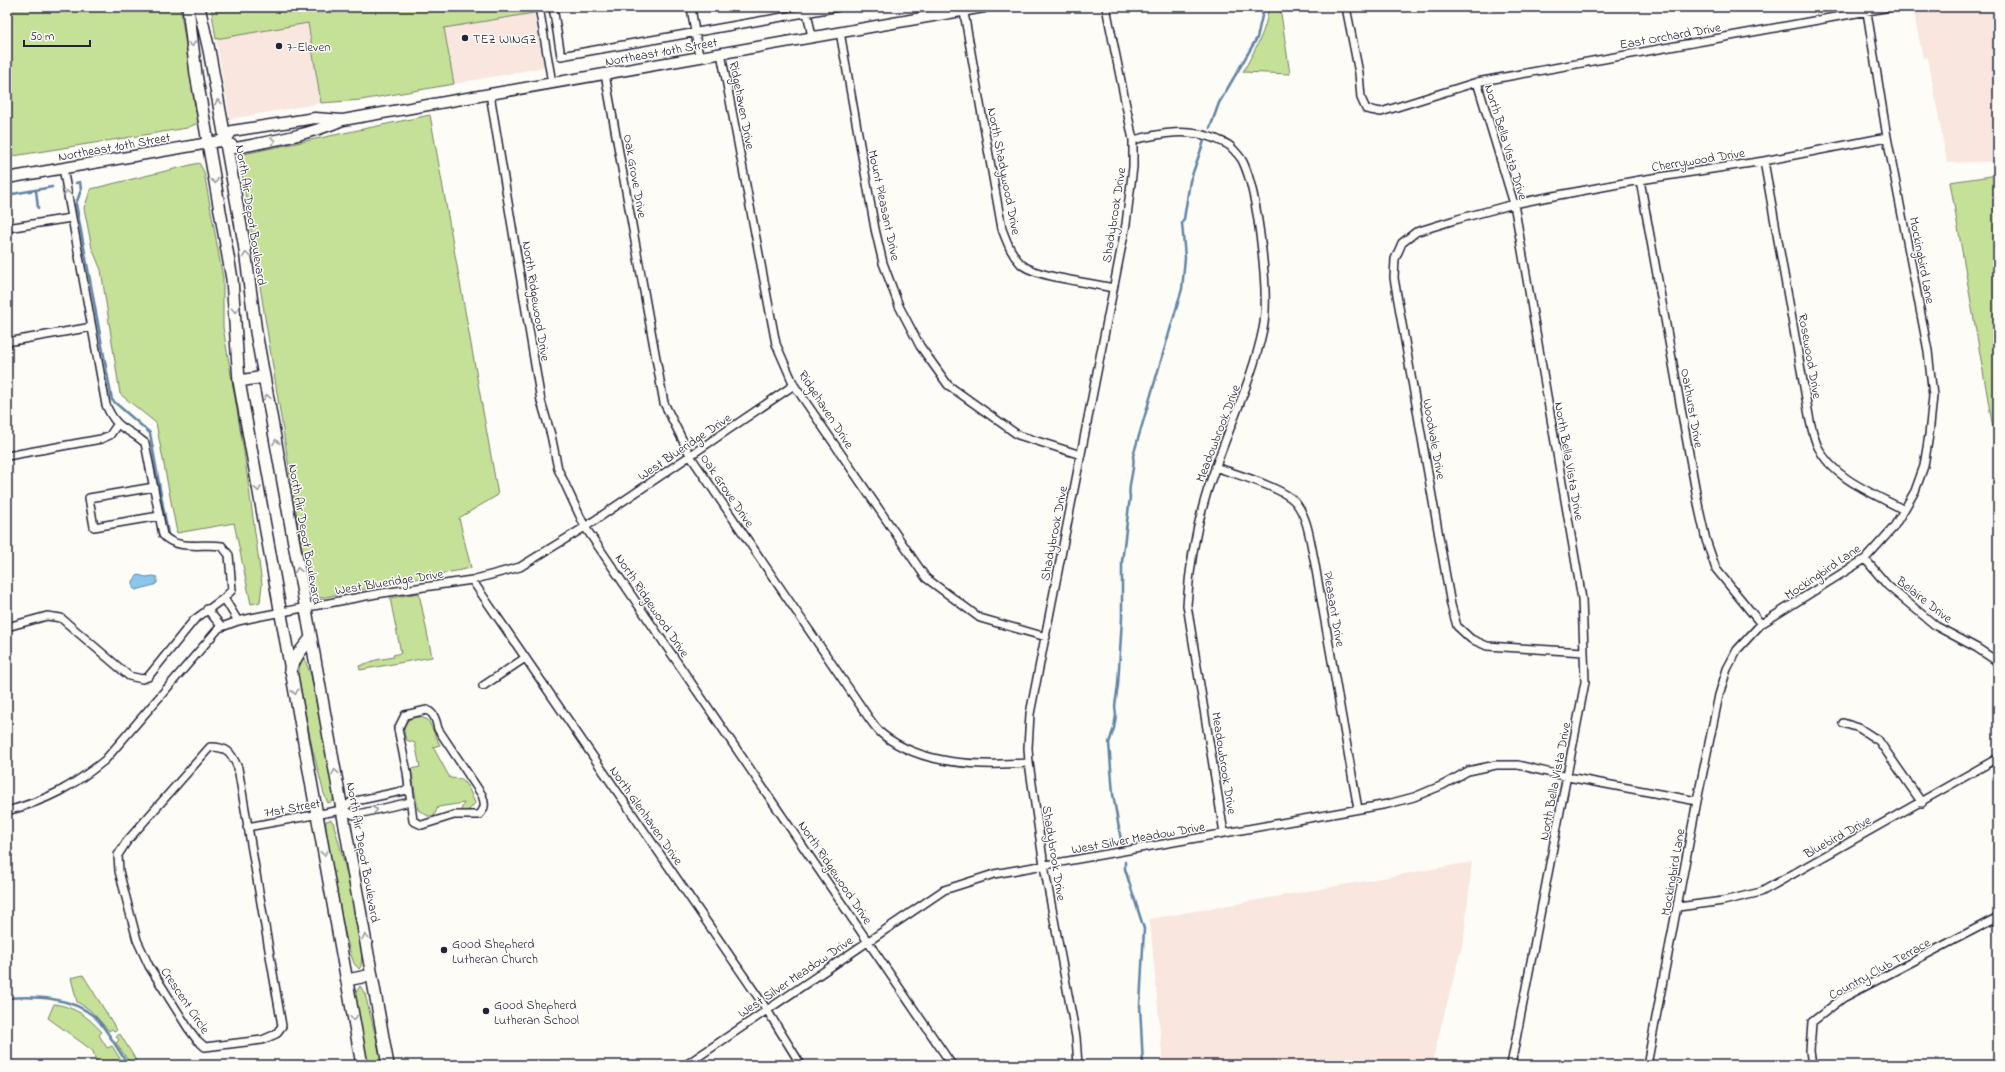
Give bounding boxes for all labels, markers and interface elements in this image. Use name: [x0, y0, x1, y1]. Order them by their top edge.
street label: East Orchard Drive: [1618, 18, 1723, 55]
scale bar: [24, 22, 90, 48]
text: 50 m: [30, 28, 54, 46]
place label: TEZ WINGZ: [473, 30, 536, 49]
marker: TEZ WINGZ: [460, 33, 470, 43]
street label: Northeast 10th Street: [604, 33, 719, 72]
place label: 7-Eleven: [287, 38, 331, 57]
one-way arrow: [187, 41, 196, 47]
marker: 7-Eleven: [274, 41, 284, 51]
street label: Ridgehaven Drive: [723, 59, 759, 152]
street label: North Bella Vista Drive: [1479, 82, 1532, 203]
one-way arrow: [215, 99, 223, 105]
street label: North Shadywood Drive: [981, 106, 1025, 237]
street label: Northeast 10th Street: [57, 128, 172, 167]
street label: Oak Grove Drive: [618, 133, 651, 220]
one-way arrow: [270, 137, 277, 145]
street label: North Air Depot Boulevard: [230, 144, 271, 288]
street label: Cherrywood Drive: [1650, 144, 1746, 178]
street label: Mount Pleasant Drive: [863, 148, 905, 263]
street label: Shadybrook Drive: [1098, 166, 1132, 264]
one-way arrow: [211, 178, 219, 184]
one-way arrow: [63, 190, 72, 196]
street label: Mockingbird Lane: [1903, 215, 1939, 306]
street label: North Ridgewood Drive: [516, 240, 554, 363]
one-way arrow: [242, 252, 251, 258]
one-way arrow: [230, 307, 239, 313]
street label: Rosewood Drive: [1793, 312, 1826, 400]
street label: Ridgehaven Drive: [792, 367, 858, 453]
street label: Oakhurst Drive: [1675, 367, 1708, 450]
street label: Meadowbrook Drive: [1191, 382, 1246, 485]
one-way arrow: [264, 393, 272, 400]
street label: Woodvale Drive: [1417, 398, 1450, 481]
street label: North Bella Vista Drive: [1549, 400, 1588, 522]
street label: West Blueridge Drive: [634, 409, 736, 486]
one-way arrow: [272, 439, 280, 445]
street label: Oak Grove Drive: [695, 450, 759, 532]
street label: North Air Depot Boulevard: [283, 463, 326, 607]
street label: Shadybrook Drive: [1036, 484, 1074, 582]
one-way arrow: [253, 486, 262, 492]
street label: Mockingbird Lane: [1781, 540, 1865, 606]
street label: North Ridgewood Drive: [609, 550, 694, 662]
street label: West Blueridge Drive: [334, 565, 445, 601]
one-way arrow: [295, 567, 303, 573]
street label: Pleasant Drive: [1318, 570, 1350, 649]
street label: Belaire Drive: [1891, 572, 1956, 628]
one-way arrow: [290, 689, 298, 695]
street label: Meadowbrook Drive: [1206, 711, 1241, 816]
street label: North Bella Vista Drive: [1535, 720, 1576, 842]
street label: North Glenhaven Drive: [604, 762, 687, 869]
one-way arrow: [331, 769, 340, 775]
street label: North Air Depot Boulevard: [341, 781, 384, 925]
street label: 71st Street: [263, 794, 322, 823]
street label: Shadybrook Drive: [1036, 804, 1070, 903]
one-way arrow: [372, 806, 379, 815]
street label: Bluebird Drive: [1800, 811, 1875, 864]
street label: North Ridgewood Drive: [792, 817, 877, 929]
street label: West Silver Meadow Drive: [1070, 817, 1207, 860]
street label: Mockingbird Lane: [1656, 827, 1691, 917]
one-way arrow: [319, 850, 327, 856]
street label: West Silver Meadow Drive: [734, 931, 857, 1023]
street label: Country Club Terrace: [1826, 933, 1935, 1006]
one-way arrow: [361, 934, 369, 940]
place label: Good Shepherd Lutheran Church: [452, 935, 538, 969]
marker: Good Shepherd Lutheran Church: [439, 945, 449, 955]
street label: Crescent Circle: [155, 964, 214, 1038]
place label: Good Shepherd Lutheran School: [494, 996, 579, 1030]
marker: Good Shepherd Lutheran School: [481, 1006, 491, 1016]
one-way arrow: [349, 1015, 358, 1021]

